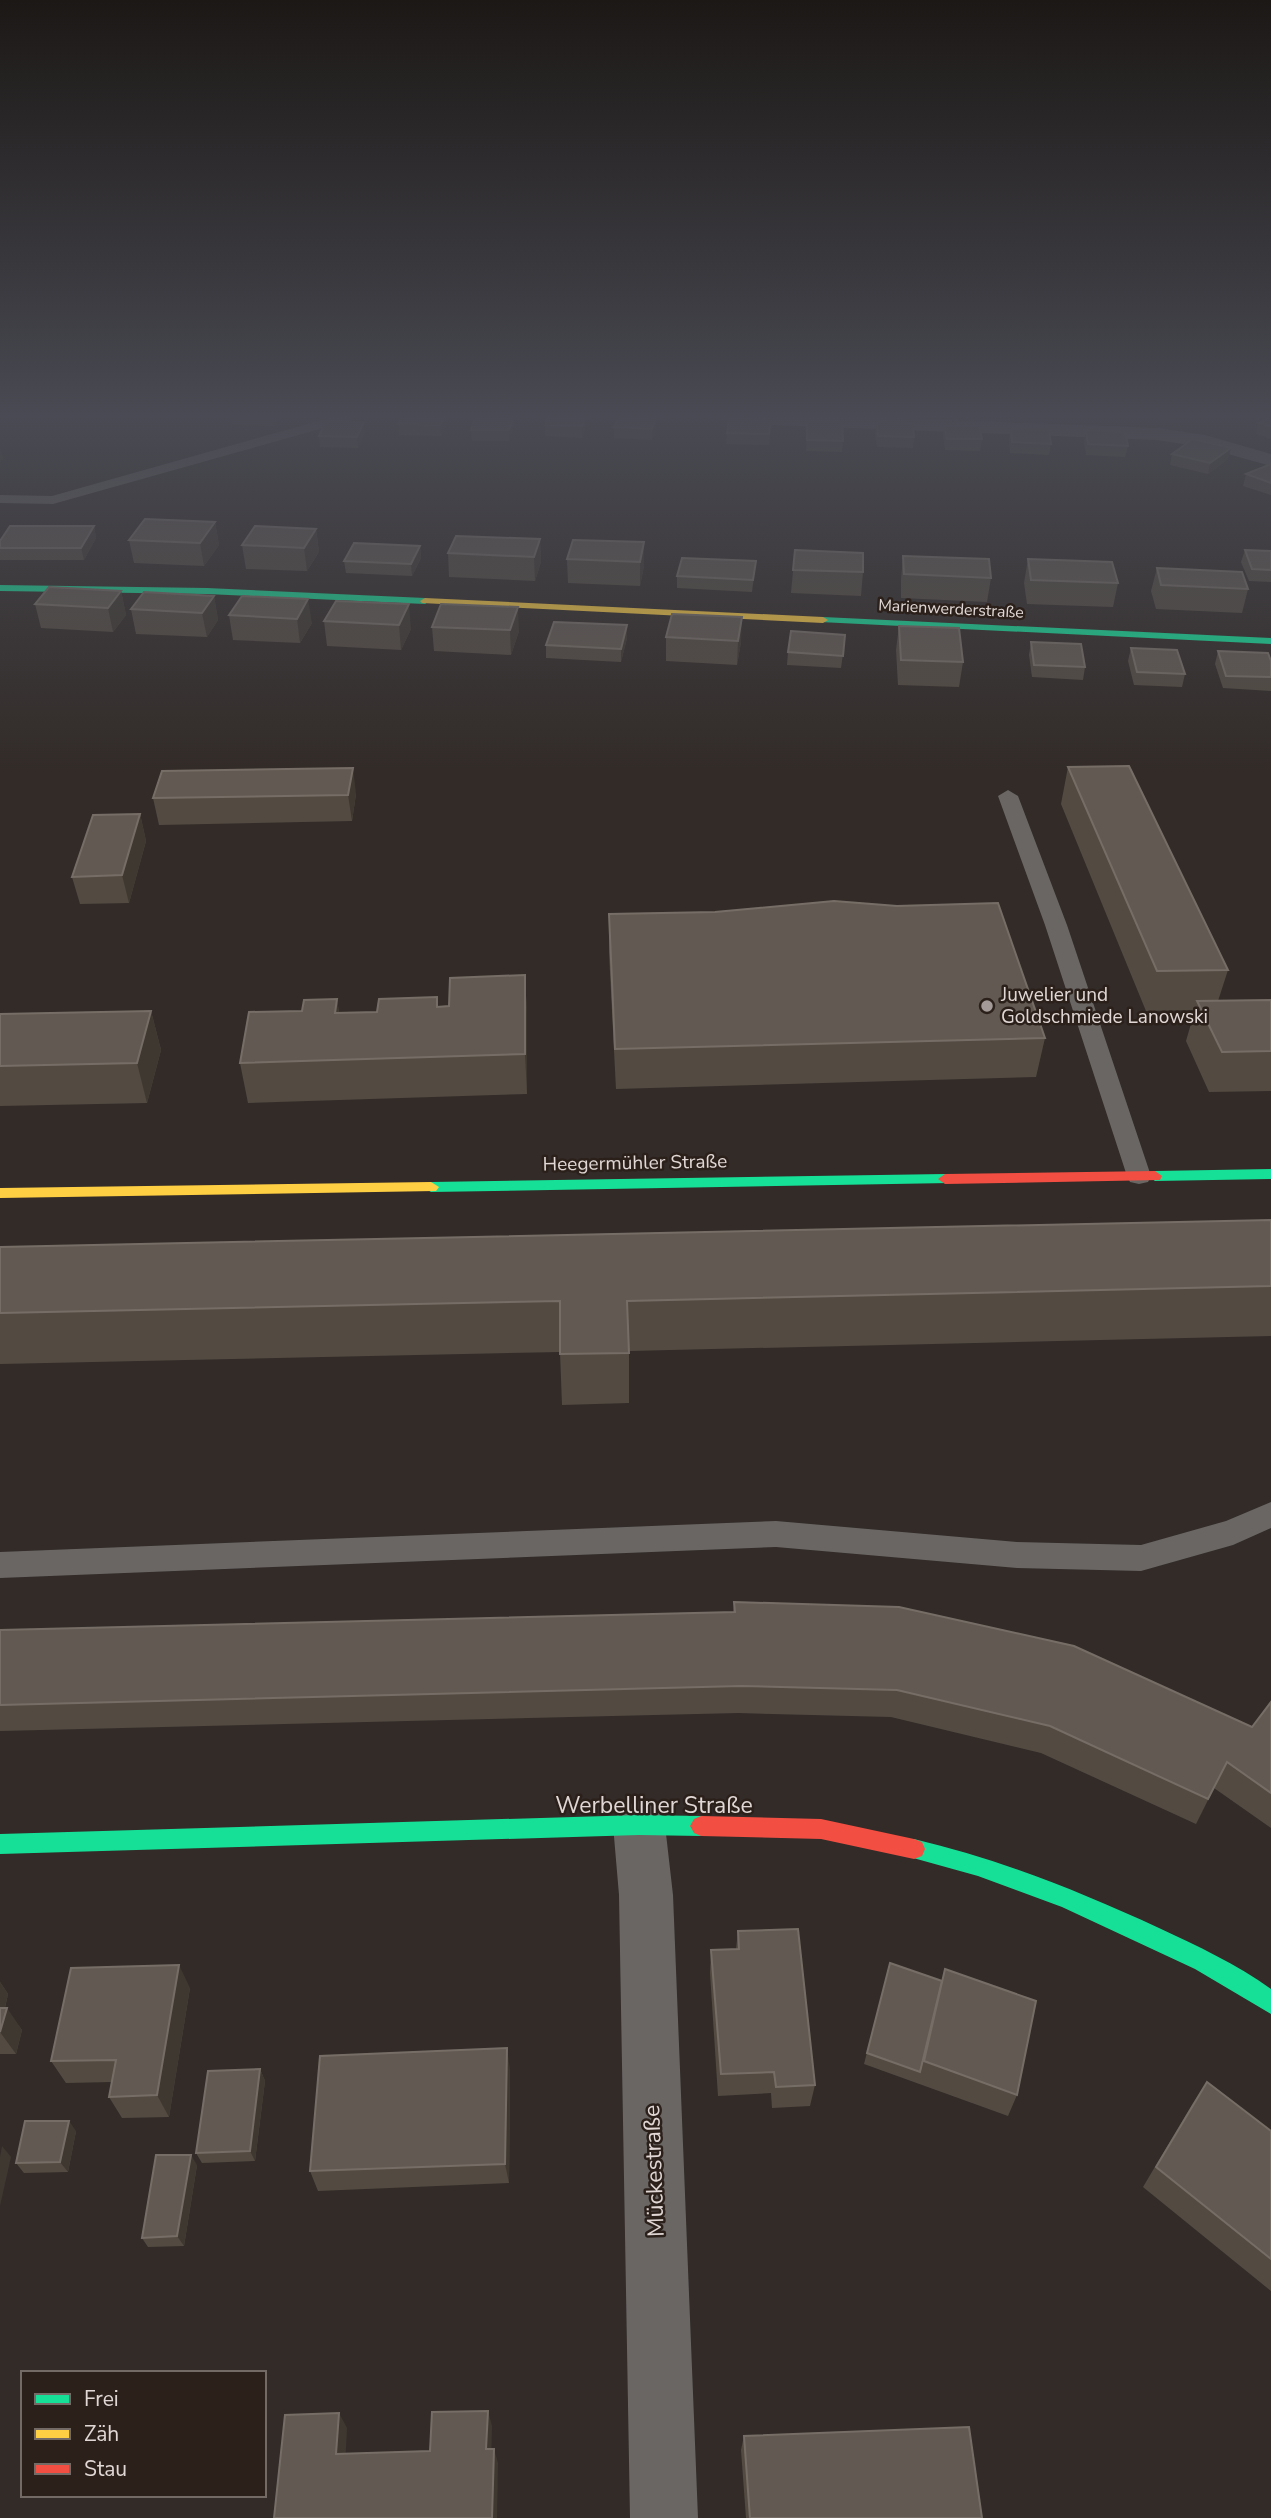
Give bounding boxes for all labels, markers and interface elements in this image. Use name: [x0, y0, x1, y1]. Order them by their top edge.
street label: Marienwerderstraße: [878, 594, 1024, 624]
place label: Juwelier und Goldschmiede Lanowski: [1000, 982, 1208, 1030]
marker: Juwelier und Goldschmiede Lanowski: [979, 998, 995, 1014]
street label: Heegermühler Straße: [542, 1148, 728, 1178]
street label: Werbelliner Straße: [555, 1790, 753, 1821]
street label: Mückestraße: [636, 2104, 672, 2238]
legend: [21, 2371, 266, 2497]
text: Frei: [84, 2385, 119, 2413]
text: Zäh: [84, 2420, 119, 2448]
text: Stau: [84, 2455, 127, 2483]

